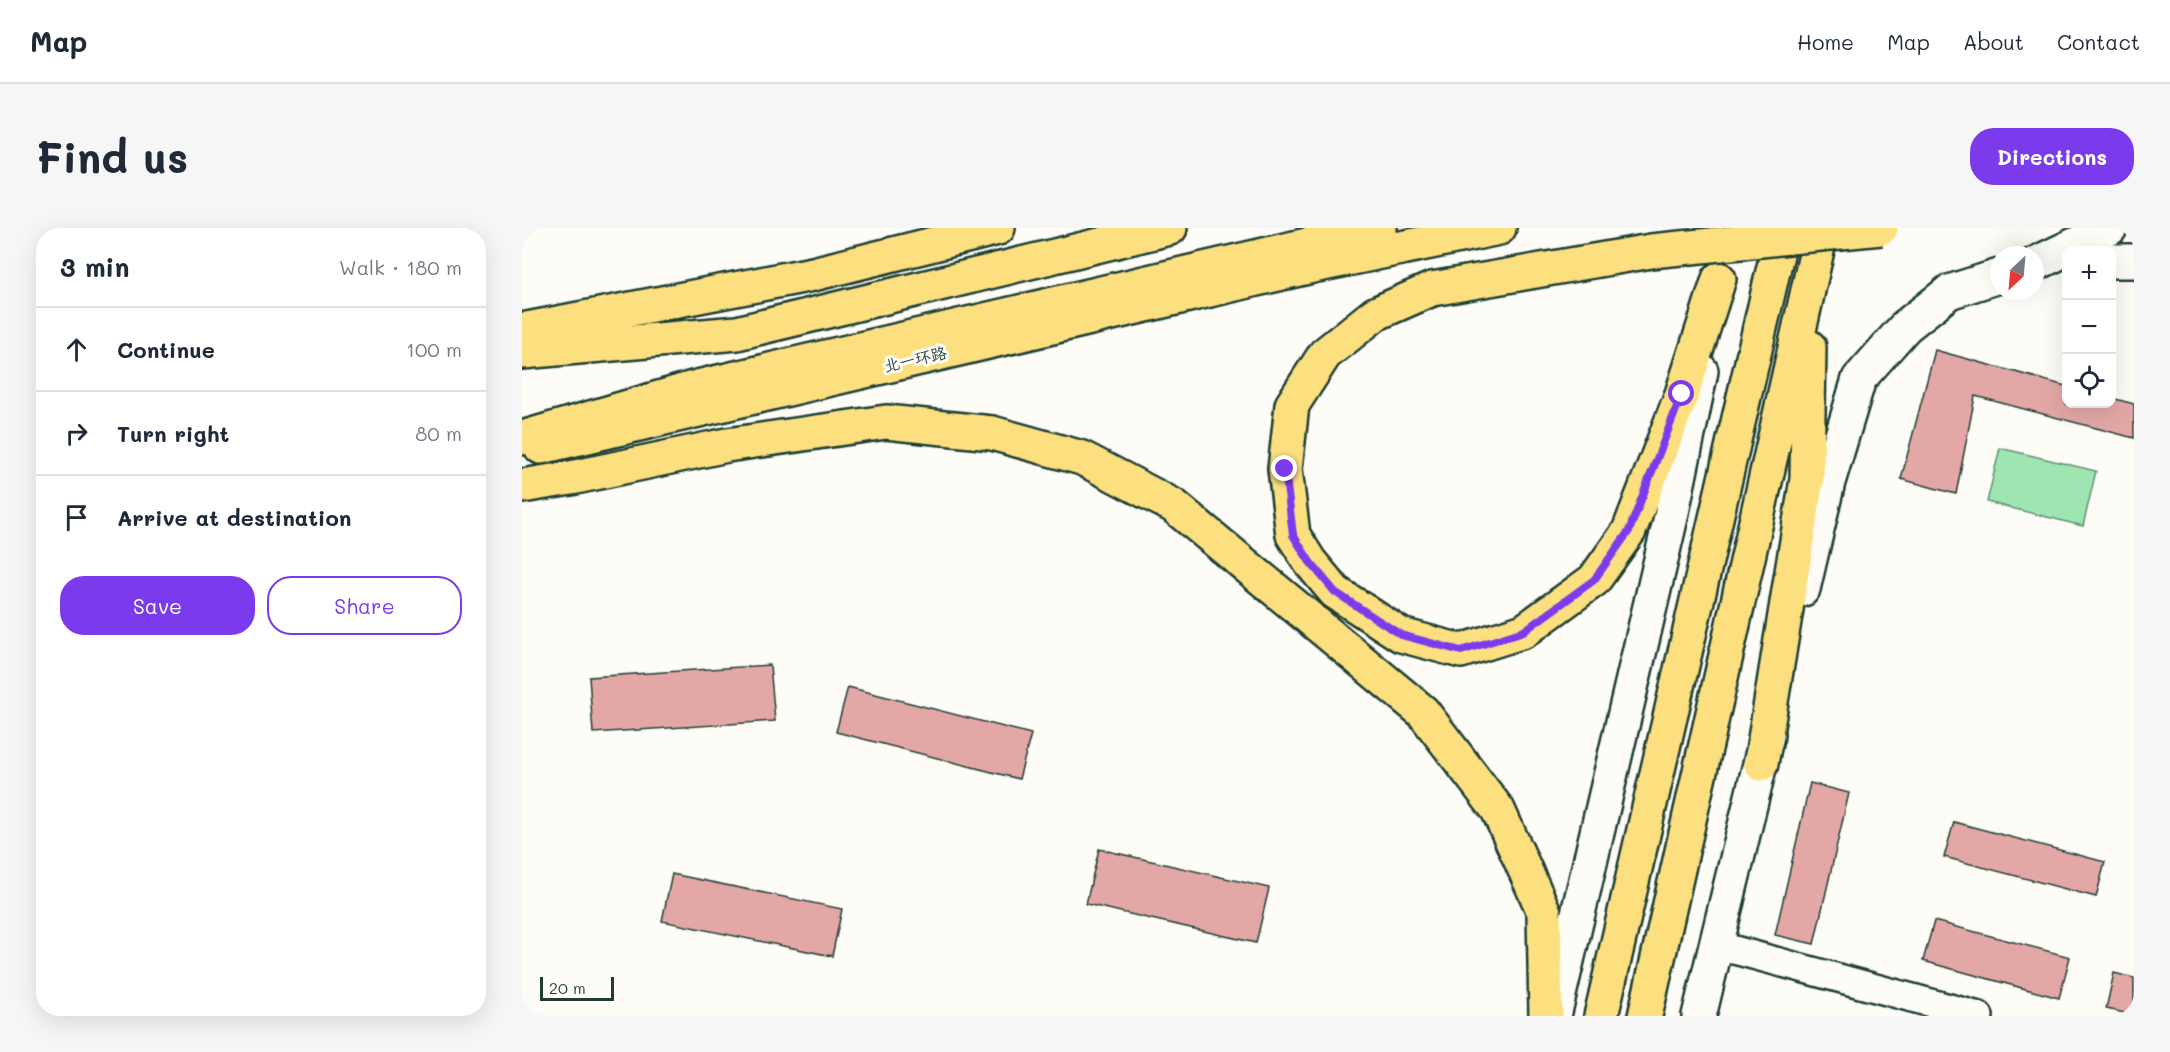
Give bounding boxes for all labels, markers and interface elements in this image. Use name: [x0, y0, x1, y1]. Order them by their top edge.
text: Map: [30, 23, 87, 59]
text: Home: [1797, 28, 1854, 55]
text: Map: [1887, 28, 1930, 55]
text: About: [1963, 28, 2024, 55]
text: Contact: [2057, 28, 2140, 55]
button: Directions: [1970, 128, 2134, 185]
text: Find us: [36, 129, 188, 184]
north arrow: [1990, 246, 2044, 300]
map controls: [2062, 246, 2116, 408]
button: +: [2062, 246, 2116, 300]
text: 3 min: [60, 250, 129, 284]
text: Walk · 180 m: [339, 254, 462, 280]
button: −: [2062, 300, 2116, 354]
icon: ahead: [60, 333, 93, 366]
text: Continue: [117, 335, 215, 364]
text: 100 m: [406, 336, 462, 362]
street label: 北一环路: [881, 341, 948, 376]
button: locate: [2062, 354, 2116, 408]
route start: [1668, 380, 1694, 406]
icon: right: [60, 417, 93, 450]
text: Turn right: [117, 419, 229, 448]
text: 80 m: [415, 420, 462, 446]
route end: [1271, 455, 1297, 481]
icon: arrive: [60, 501, 93, 534]
text: Arrive at destination: [117, 503, 352, 532]
button: Save: [60, 576, 255, 635]
button: Share: [267, 576, 462, 635]
scale bar: [540, 974, 614, 1002]
text: 20 m: [549, 977, 586, 998]

